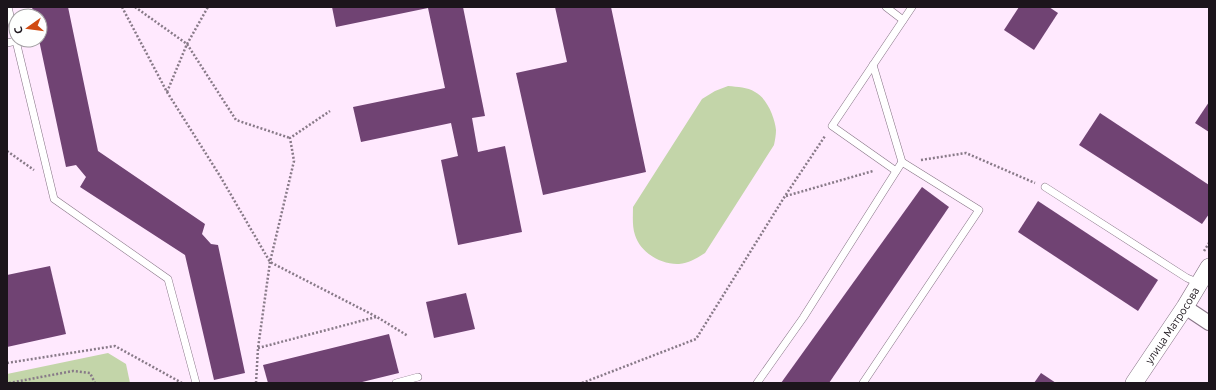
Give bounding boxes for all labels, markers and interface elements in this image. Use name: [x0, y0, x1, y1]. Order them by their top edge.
north arrow: [8, 8, 48, 48]
text: С: [12, 26, 25, 35]
street label: улица Матросова: [1143, 285, 1201, 366]

